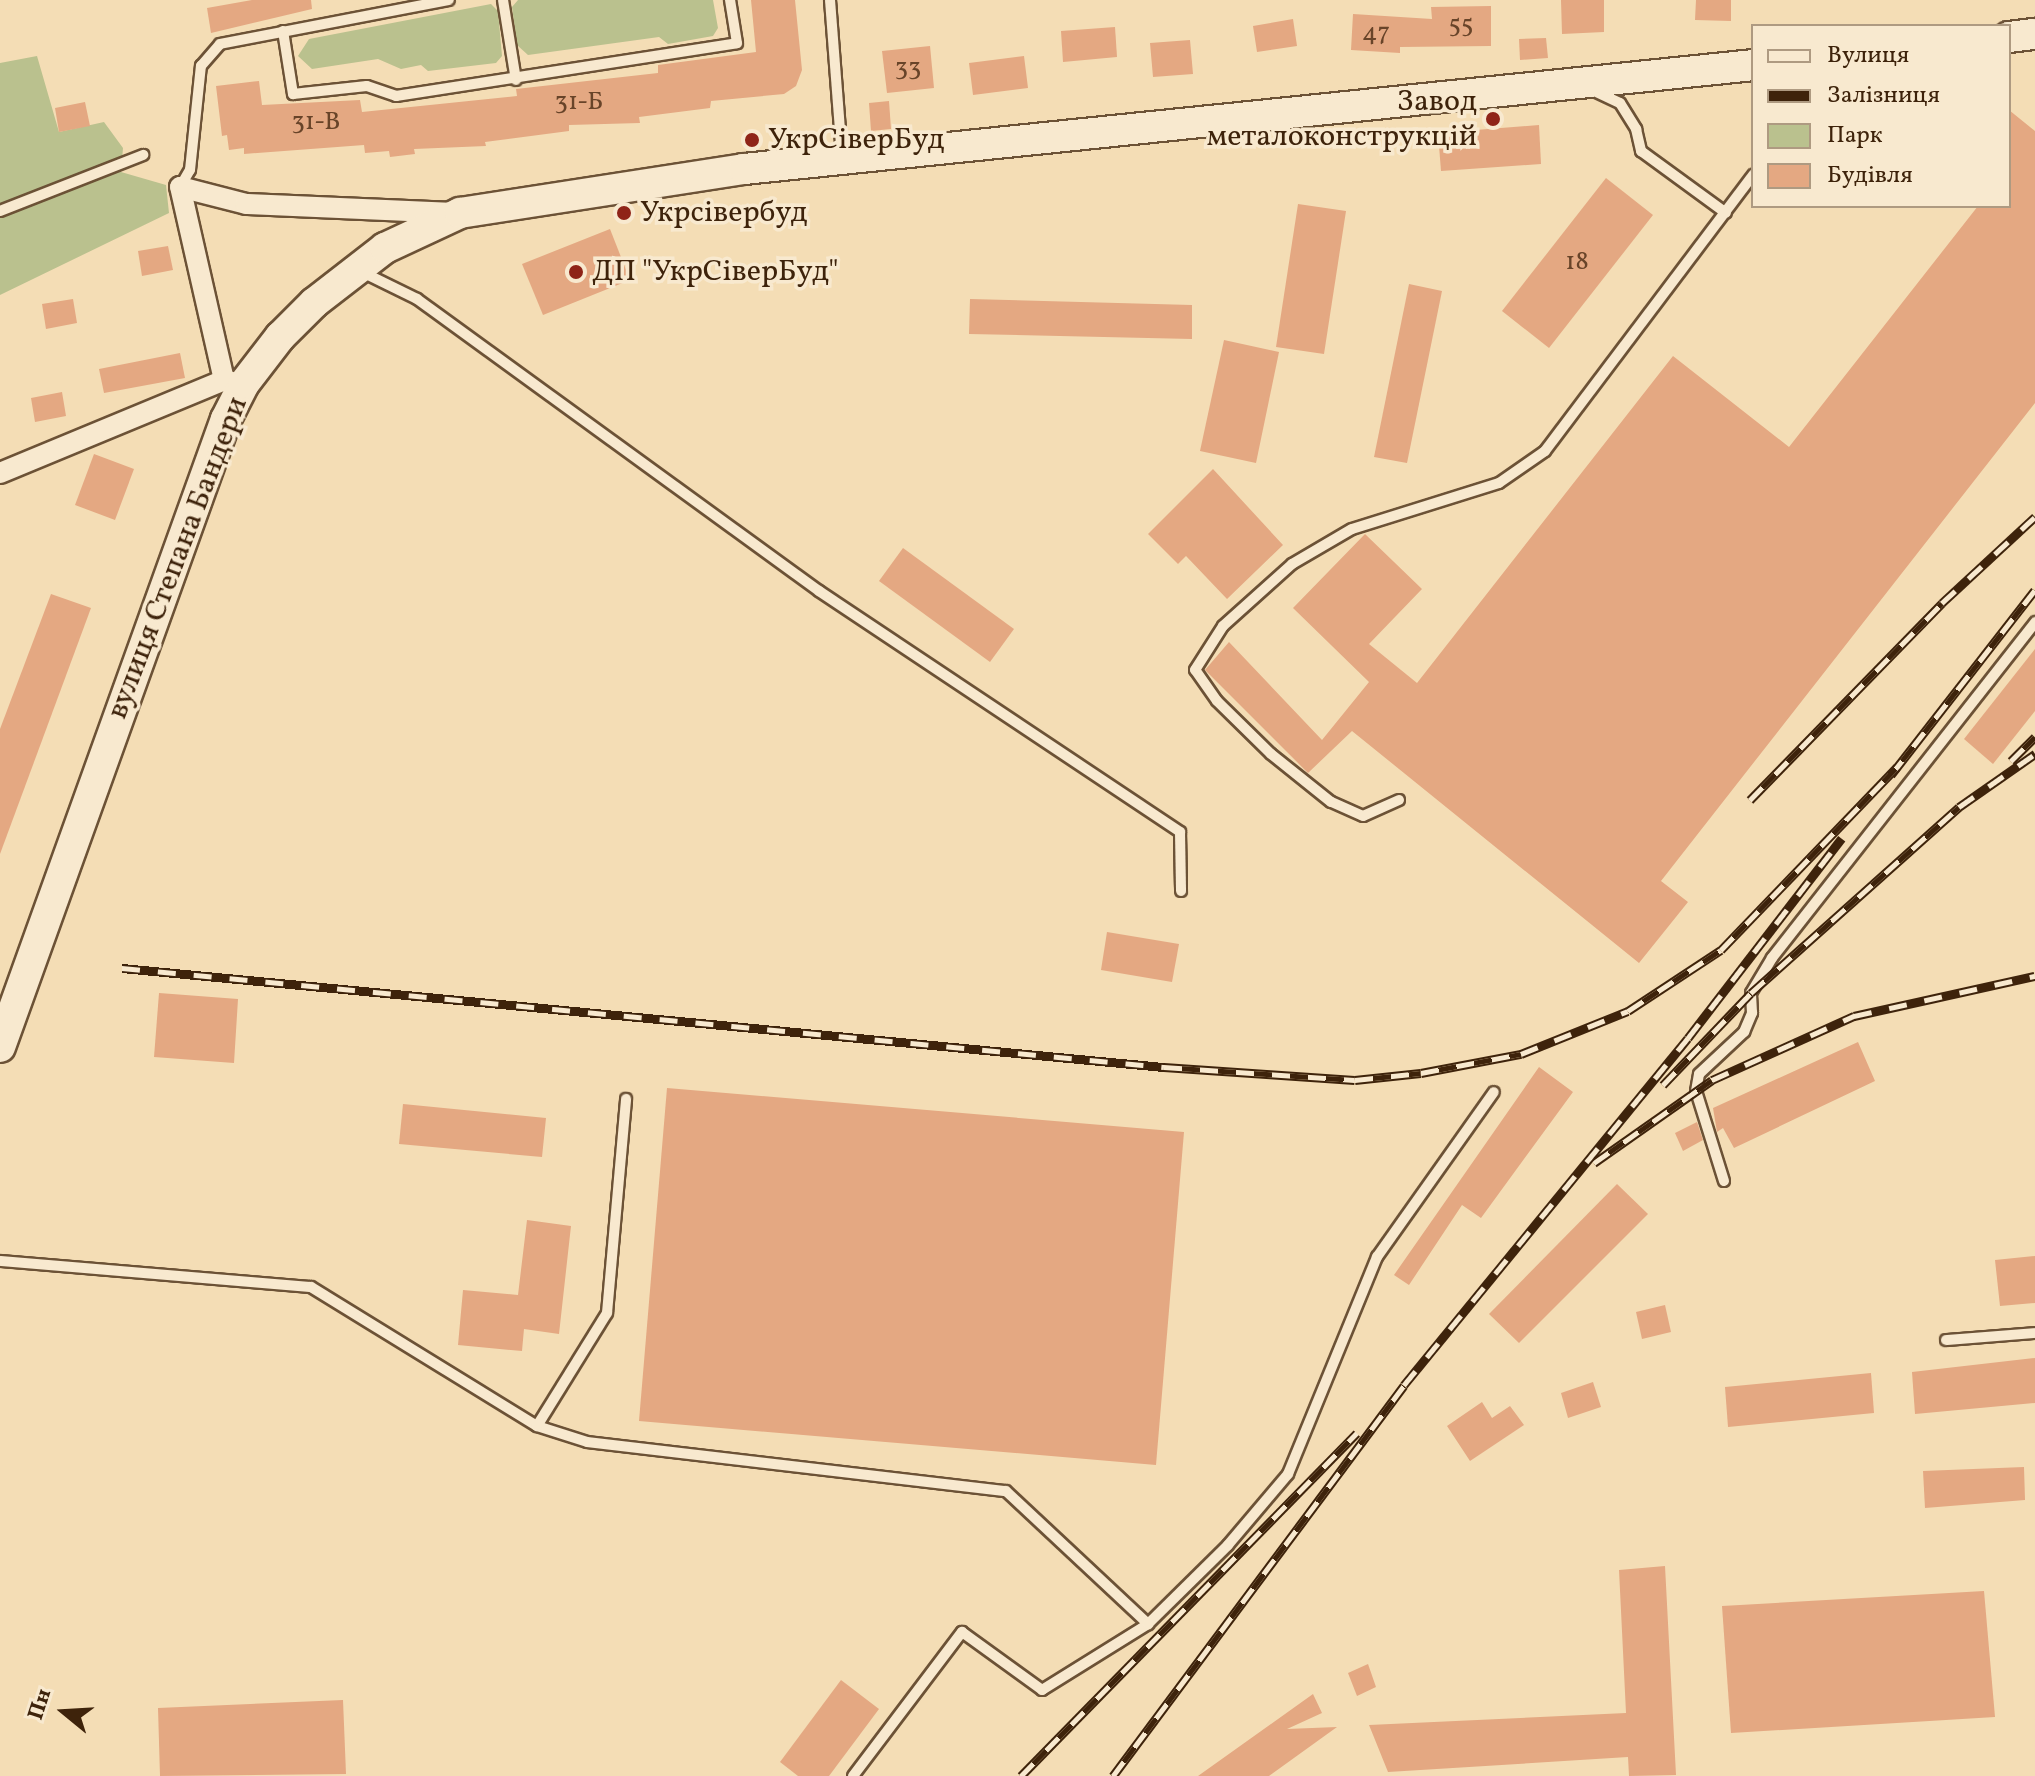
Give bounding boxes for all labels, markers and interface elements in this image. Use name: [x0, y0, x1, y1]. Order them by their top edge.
house number: 55: [1448, 10, 1474, 42]
house number: 47: [1362, 18, 1390, 50]
legend: [1751, 24, 2011, 208]
text: Вулиця: [1827, 39, 1909, 73]
house number: 33: [895, 53, 921, 85]
text: Залізниця: [1827, 79, 1940, 113]
place label: Завод металоконструкцій: [1207, 84, 1477, 154]
house number: 31-Б: [555, 87, 603, 119]
house number: 31-В: [292, 107, 340, 139]
marker: Завод металоконструкцій: [1484, 110, 1502, 128]
text: Парк: [1827, 119, 1883, 153]
place label: УкрСіверБуд: [768, 122, 945, 158]
marker: УкрСіверБуд: [743, 131, 761, 149]
text: Будівля: [1827, 159, 1913, 193]
place label: Укрсівербуд: [640, 195, 807, 231]
marker: Укрсівербуд: [615, 204, 633, 222]
house number: 18: [1565, 247, 1589, 279]
place label: ДП "УкрСіверБуд": [592, 254, 839, 290]
marker: ДП "УкрСіверБуд": [567, 263, 585, 281]
street label: вулиця Степана Бандери: [100, 392, 256, 724]
north arrow: [24, 1672, 104, 1752]
text: Пн: [21, 1685, 60, 1724]

